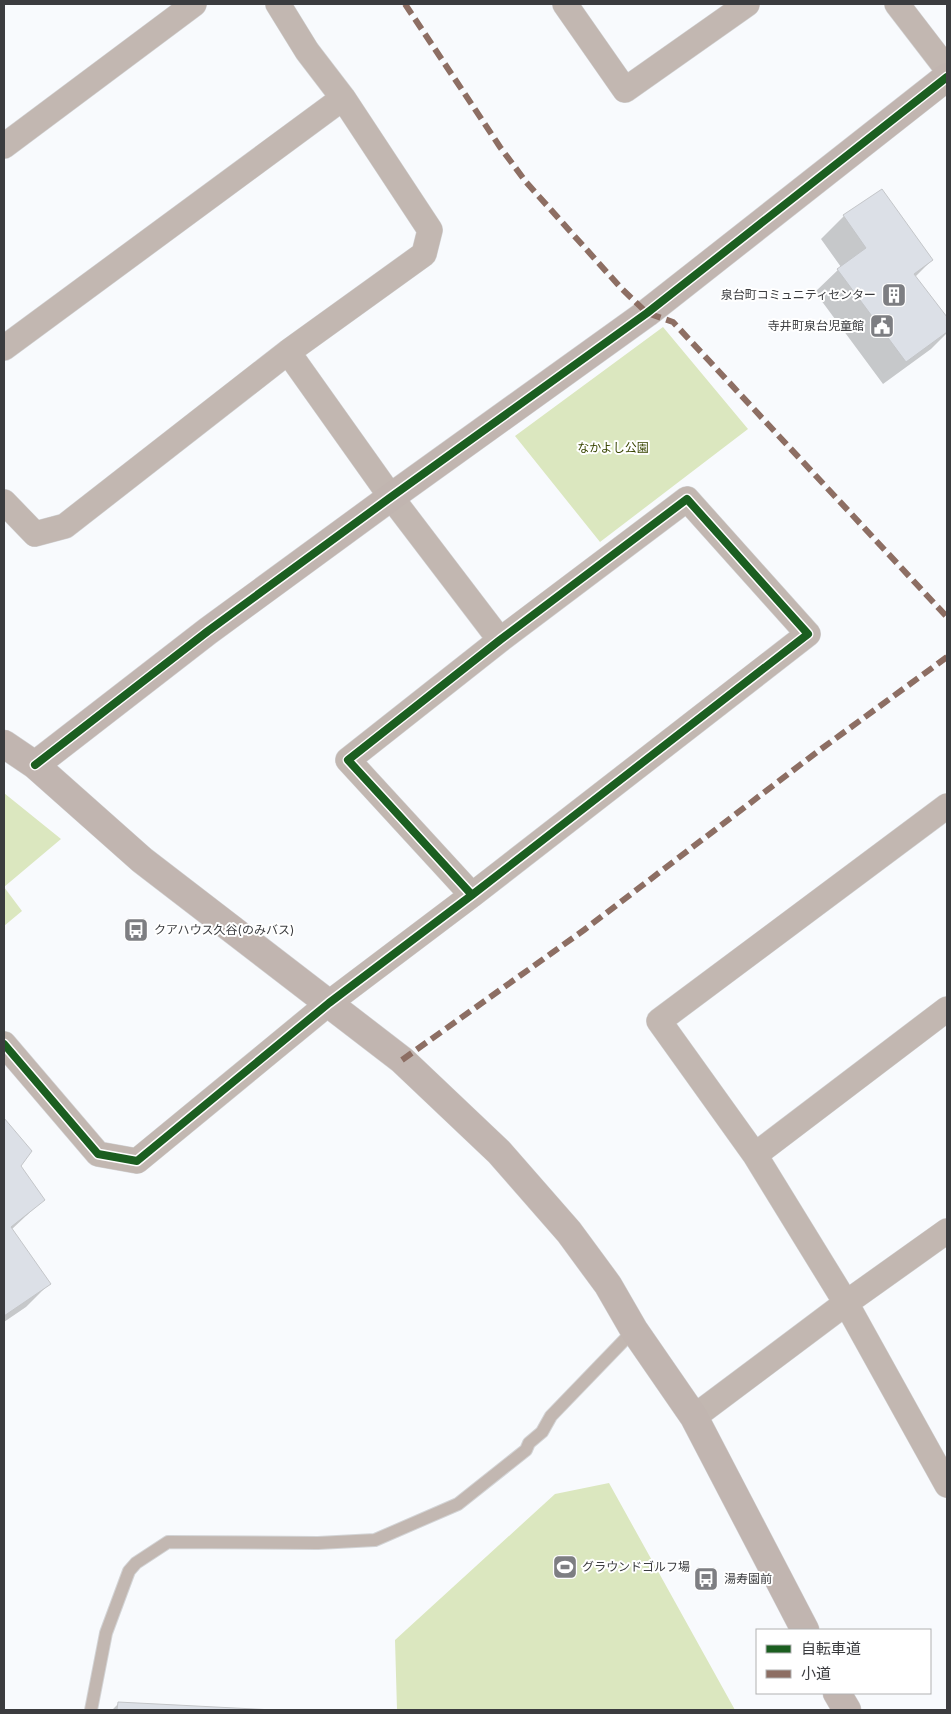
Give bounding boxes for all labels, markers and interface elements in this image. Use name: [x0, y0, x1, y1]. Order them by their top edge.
building icon: 泉台町コミュニティセンター: [881, 282, 907, 308]
place label: 泉台町コミュニティセンター: [721, 287, 876, 302]
public building icon: 寺井町泉台児童館: [869, 313, 895, 339]
place label: 寺井町泉台児童館: [768, 318, 864, 333]
park label: なかよし公園: [577, 440, 649, 455]
bus stop icon: クアハウス久谷(のみバス): [123, 917, 149, 943]
place label: クアハウス久谷(のみバス): [154, 922, 294, 937]
sports icon: グラウンドゴルフ場: [552, 1554, 578, 1580]
place label: グラウンドゴルフ場: [582, 1559, 690, 1574]
bus stop icon: 湯寿園前: [693, 1566, 719, 1592]
place label: 湯寿園前: [724, 1571, 772, 1586]
legend: [756, 1629, 931, 1694]
text: 自転車道: [801, 1639, 861, 1658]
text: 小道: [801, 1664, 831, 1683]

